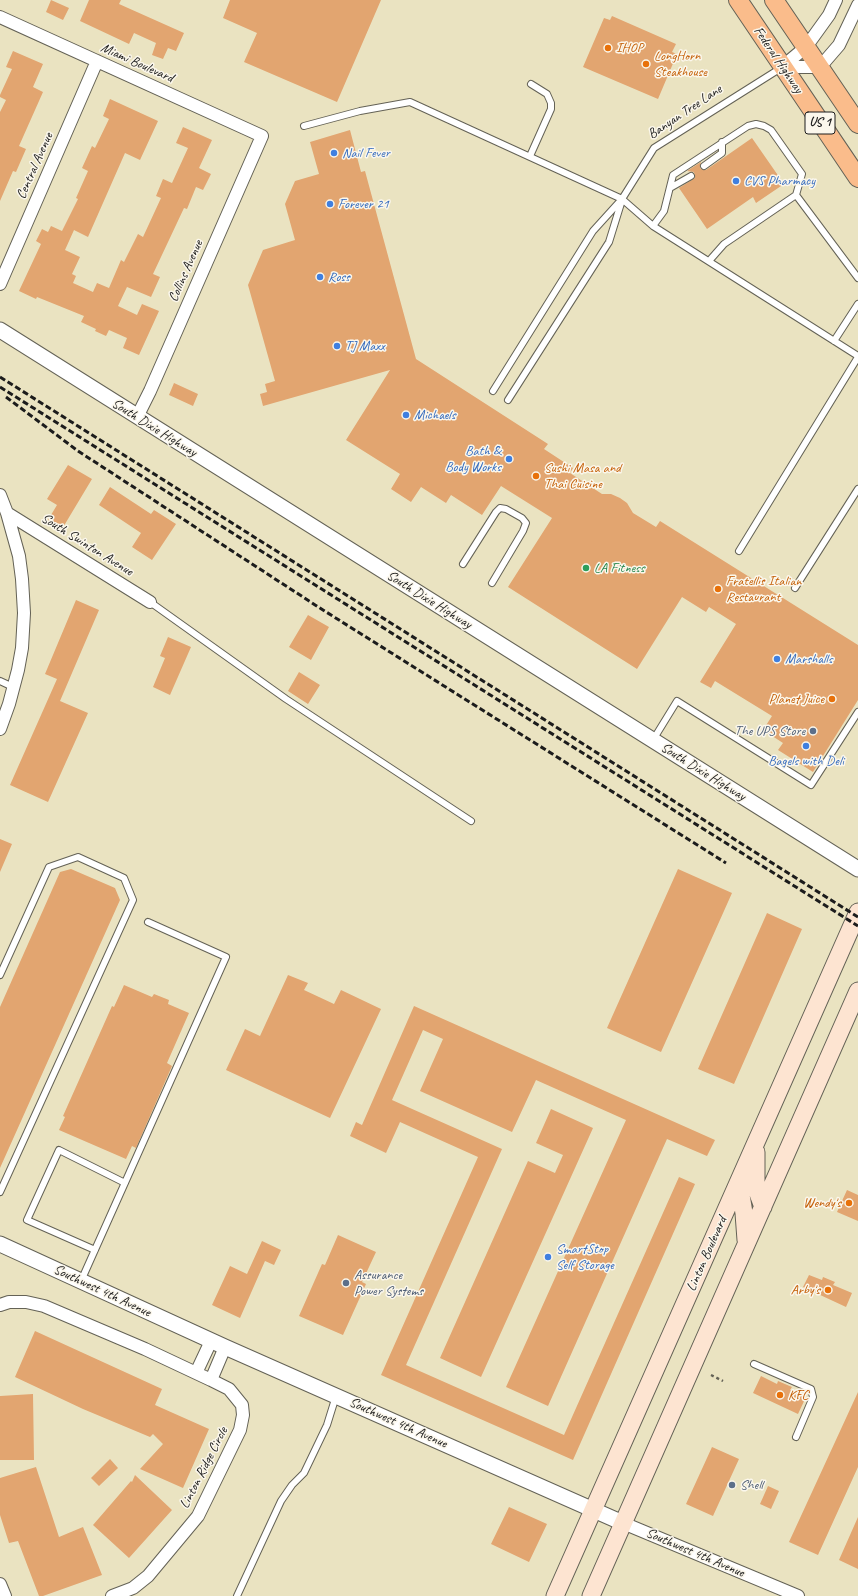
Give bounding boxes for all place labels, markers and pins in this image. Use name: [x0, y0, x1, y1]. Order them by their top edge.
place label: IHOP: [616, 40, 643, 56]
marker: IHOP: [603, 43, 613, 53]
place label: LongHorn Steakhouse: [654, 48, 707, 80]
marker: LongHorn Steakhouse: [641, 59, 651, 69]
place label: Nail Fever: [342, 145, 390, 161]
marker: Nail Fever: [329, 148, 339, 158]
place label: CVS Pharmacy: [744, 173, 815, 189]
marker: CVS Pharmacy: [731, 176, 741, 186]
place label: Forever 21: [338, 196, 389, 212]
marker: Forever 21: [325, 199, 335, 209]
place label: Ross: [328, 269, 350, 285]
marker: Ross: [315, 272, 325, 282]
place label: TJ Maxx: [345, 338, 385, 354]
marker: TJ Maxx: [332, 341, 342, 351]
place label: Michaels: [414, 407, 455, 423]
marker: Michaels: [401, 410, 411, 420]
place label: Bath & Body Works: [445, 443, 501, 476]
marker: Bath & Body Works: [504, 454, 514, 464]
place label: Sushi Masa and Thai Cuisine: [544, 460, 621, 492]
marker: Sushi Masa and Thai Cuisine: [531, 471, 541, 481]
place label: LA Fitness: [594, 560, 645, 576]
marker: LA Fitness: [581, 563, 591, 573]
place label: Fratellis Italian Restaurant: [726, 573, 802, 606]
marker: Fratellis Italian Restaurant: [713, 584, 723, 594]
place label: Marshalls: [785, 651, 832, 667]
marker: Marshalls: [772, 654, 782, 664]
place label: Planet Juice: [769, 691, 824, 707]
marker: Planet Juice: [827, 694, 837, 704]
place label: The UPS Store: [734, 723, 805, 739]
marker: The UPS Store: [808, 726, 818, 736]
marker: Bagels with Deli: [801, 741, 811, 751]
place label: Bagels with Deli: [768, 753, 844, 769]
place label: Wendy's: [803, 1195, 841, 1211]
marker: Wendy's: [844, 1198, 854, 1208]
place label: SmartStop Self Storage: [556, 1241, 614, 1274]
marker: SmartStop Self Storage: [543, 1252, 553, 1262]
place label: Assurance Power Systems: [354, 1267, 423, 1300]
marker: Assurance Power Systems: [341, 1278, 351, 1288]
place label: Arby's: [791, 1282, 820, 1298]
marker: Arby's: [823, 1285, 833, 1295]
place label: KFC: [788, 1387, 808, 1403]
marker: KFC: [775, 1390, 785, 1400]
place label: Shell: [740, 1477, 763, 1493]
marker: Shell: [727, 1480, 737, 1490]

